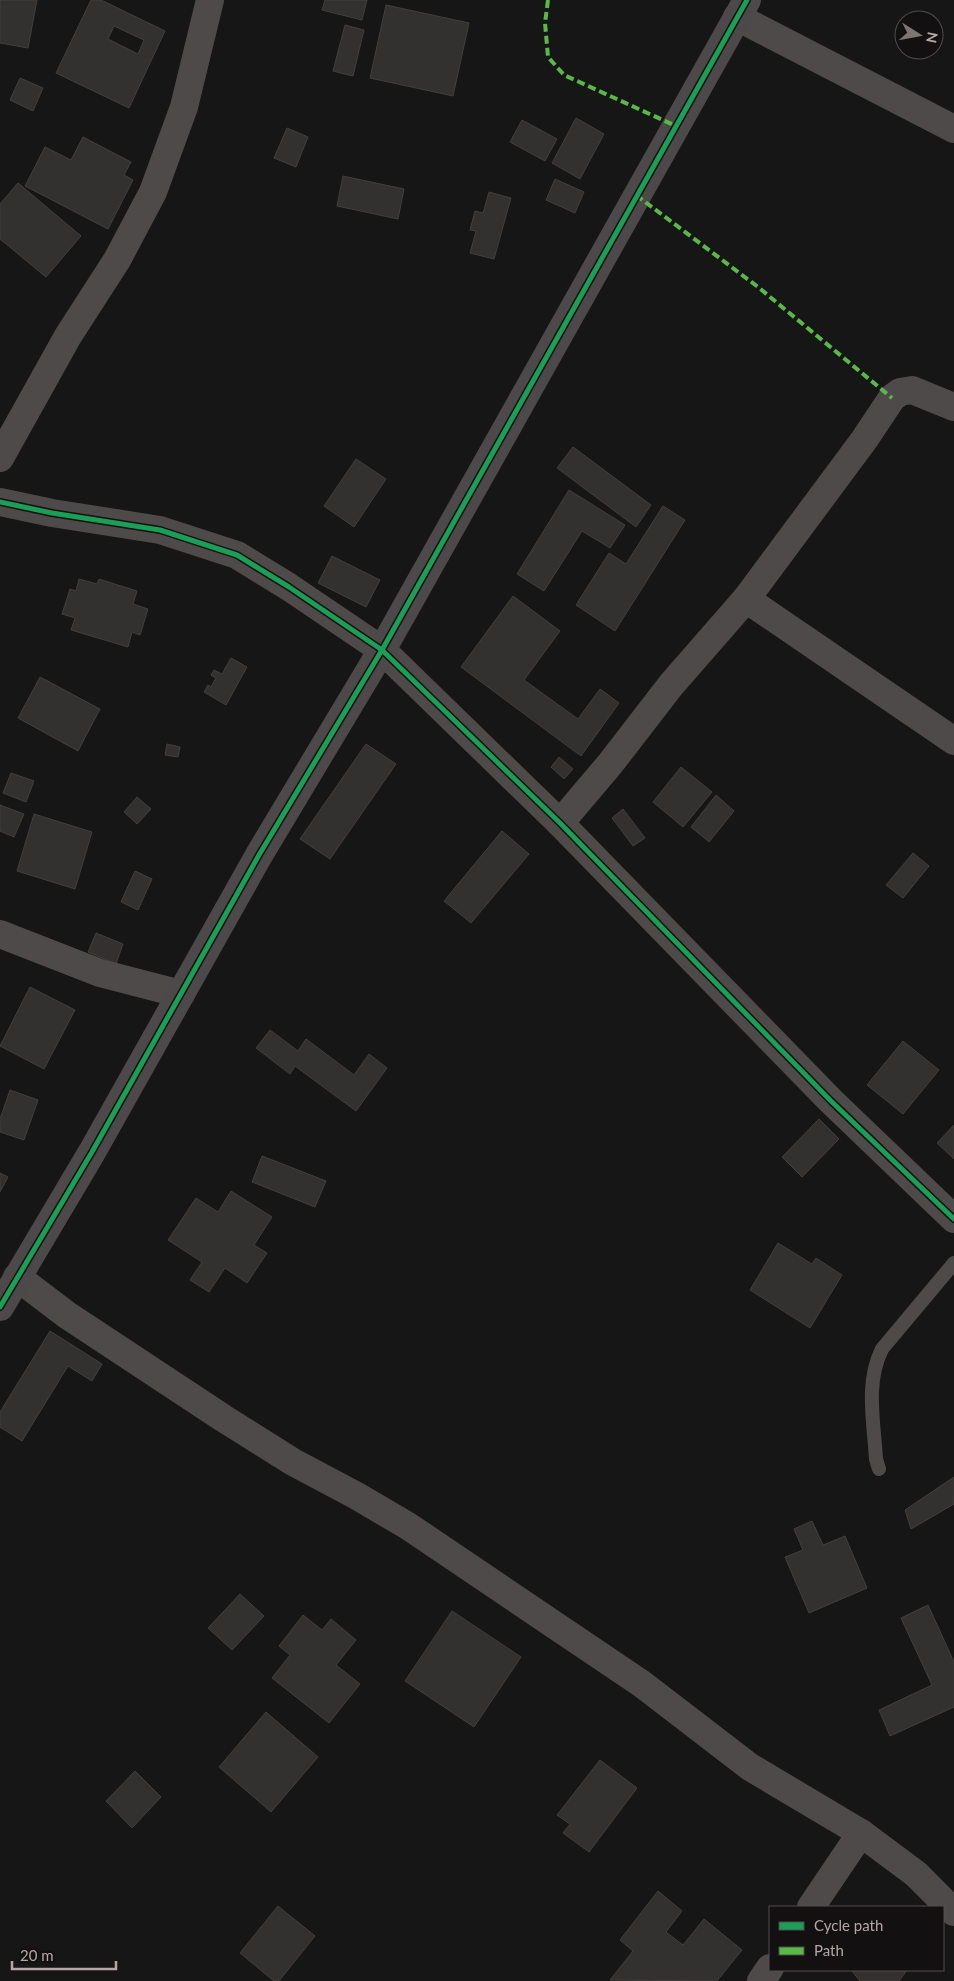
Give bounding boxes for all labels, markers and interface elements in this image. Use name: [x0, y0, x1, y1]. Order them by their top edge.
north arrow: [894, 10, 944, 60]
text: N: [923, 31, 942, 44]
legend: [769, 1906, 944, 1971]
text: Cycle path: [814, 1916, 883, 1934]
scale bar: [12, 1938, 116, 1970]
text: Path: [814, 1941, 844, 1959]
text: 20 m: [20, 1946, 54, 1964]

